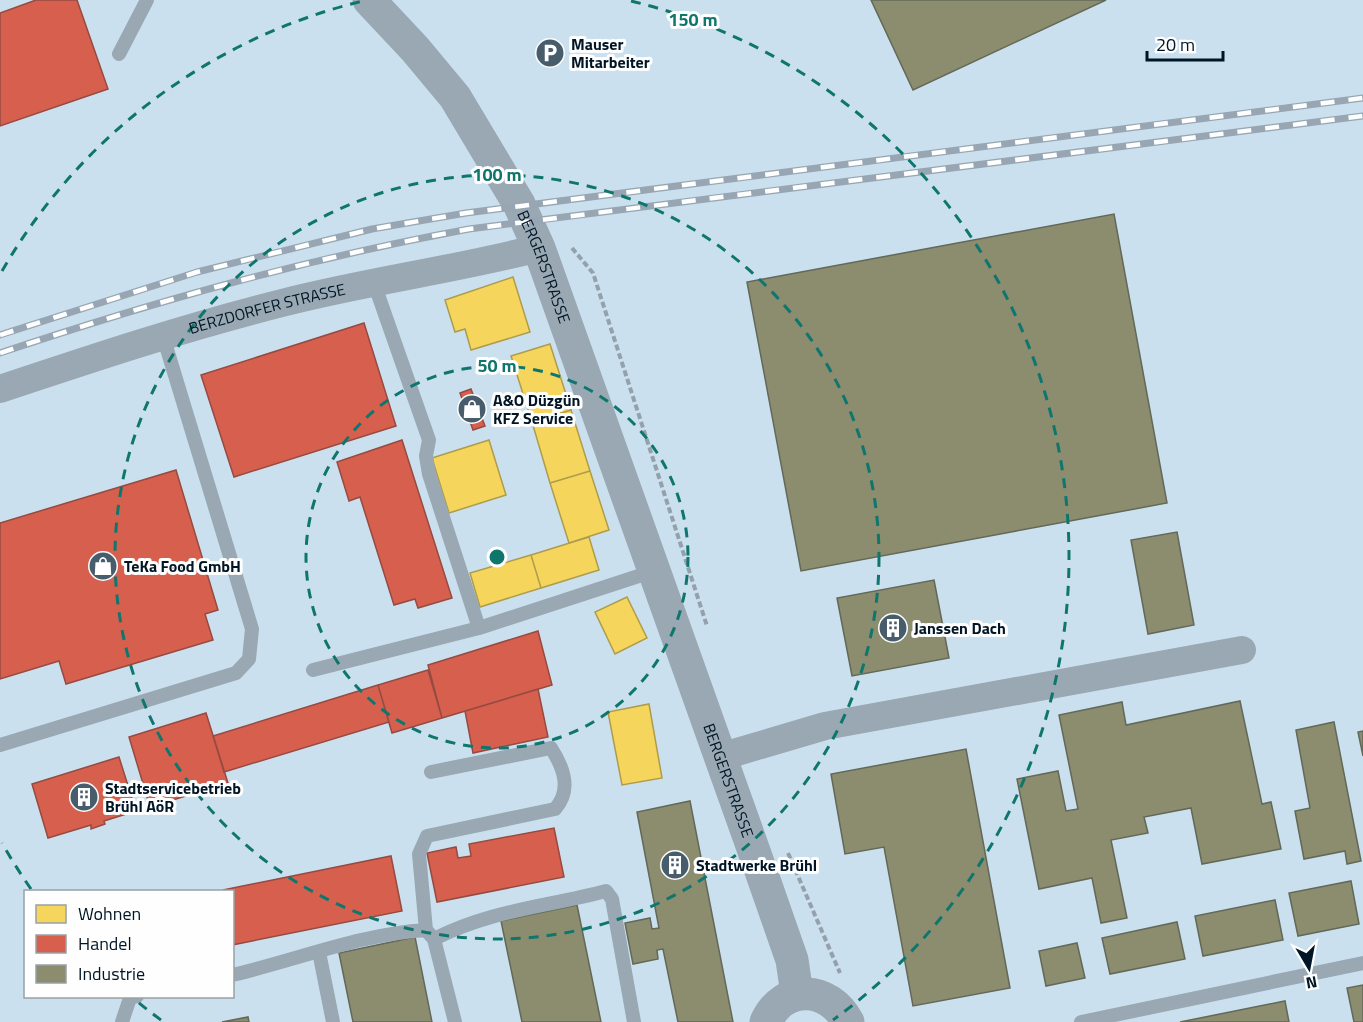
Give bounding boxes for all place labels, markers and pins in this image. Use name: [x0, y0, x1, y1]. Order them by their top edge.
place label: Mauser Mitarbeiter: [571, 32, 650, 74]
parking icon: Mauser Mitarbeiter: [534, 37, 566, 69]
place label: A&O Düzgün KFZ Service: [493, 388, 580, 430]
shop icon: A&O Düzgün KFZ Service: [456, 393, 488, 425]
centre of rings: [487, 547, 507, 567]
shop icon: TeKa Food GmbH: [87, 550, 119, 582]
place label: TeKa Food GmbH: [124, 554, 241, 578]
building icon: Janssen Dach: [877, 612, 909, 644]
place label: Janssen Dach: [914, 616, 1006, 640]
place label: Stadtservicebetrieb Brühl AöR: [105, 776, 241, 818]
building icon: Stadtservicebetrieb Brühl AöR: [68, 781, 100, 813]
building icon: Stadtwerke Brühl: [659, 849, 691, 881]
place label: Stadtwerke Brühl: [696, 853, 817, 877]

